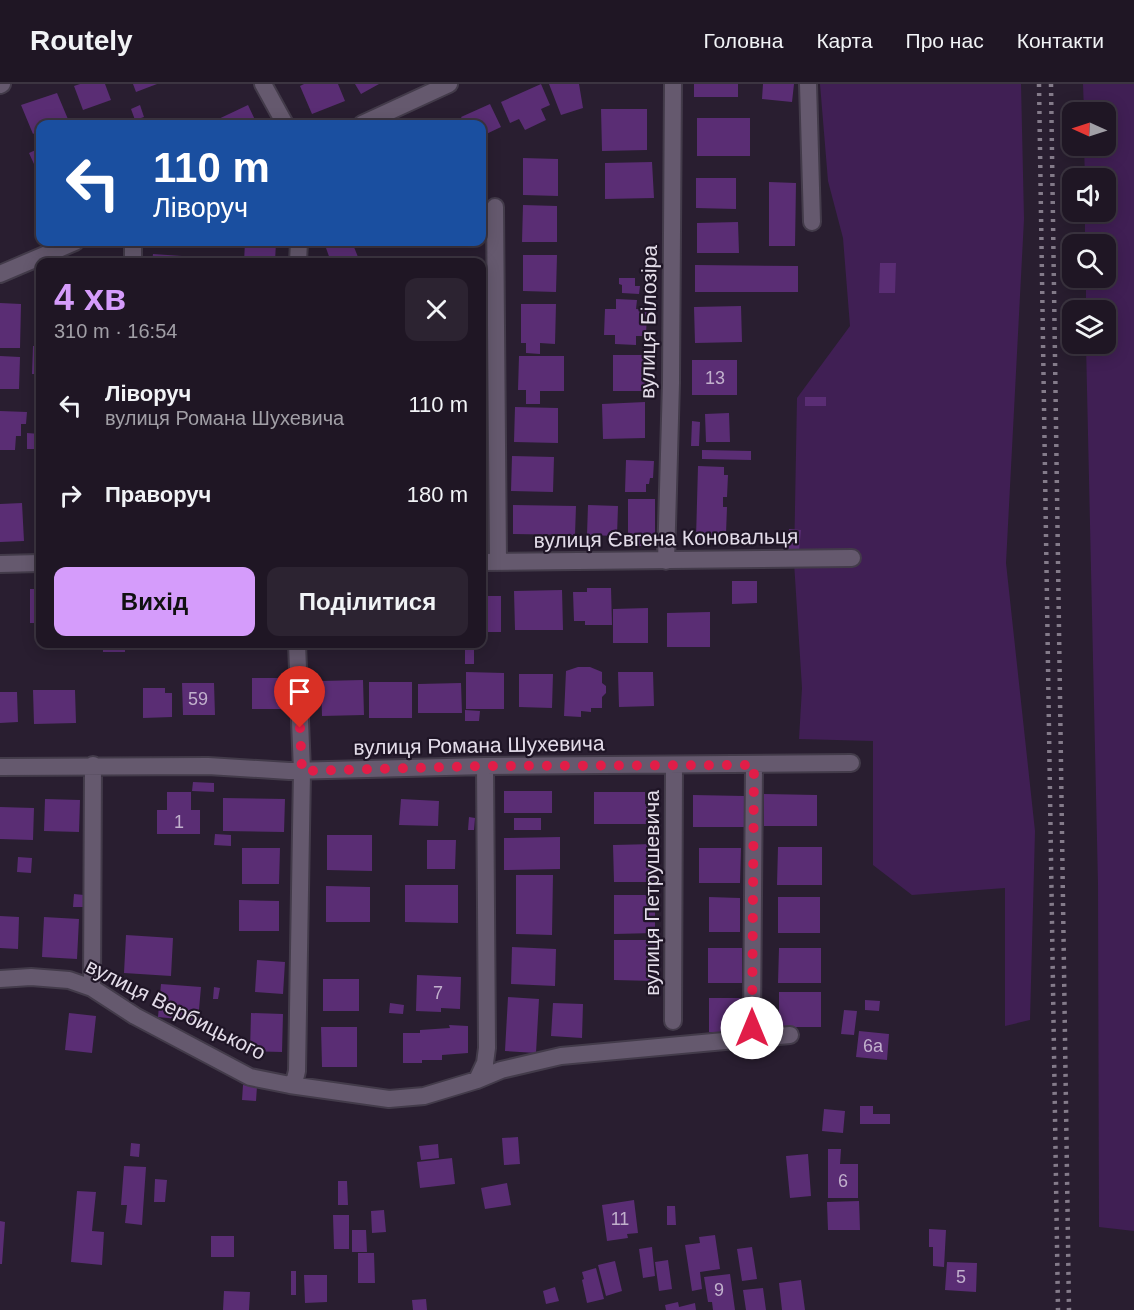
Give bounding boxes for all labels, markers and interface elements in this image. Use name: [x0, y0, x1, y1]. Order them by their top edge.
text: Routely: [30, 25, 133, 56]
text: Головна: [704, 29, 783, 52]
text: Карта: [816, 29, 873, 52]
text: Про нас: [906, 29, 984, 52]
text: Контакти: [1017, 29, 1104, 52]
north arrow: [1062, 102, 1116, 156]
map controls: [1062, 102, 1116, 354]
icon: left: [54, 144, 132, 222]
text: 110 m: [153, 144, 270, 191]
button: sound: [1062, 168, 1116, 222]
text: Ліворуч: [153, 193, 248, 223]
button: search: [1062, 234, 1116, 288]
street label: вулиця Білозіра: [635, 244, 661, 399]
text: 4 хв: [54, 277, 126, 318]
button: close: [405, 278, 468, 341]
button: layers: [1062, 300, 1116, 354]
text: 310 m · 16:54: [54, 320, 177, 342]
house number: 13: [705, 368, 725, 388]
text: Ліворуч: [105, 381, 191, 406]
icon: left: [54, 389, 87, 422]
text: 110 m: [408, 392, 468, 417]
text: вулиця Романа Шухевича: [105, 407, 344, 429]
icon: right: [54, 479, 87, 512]
text: Праворуч: [105, 482, 211, 507]
text: 180 m: [407, 482, 468, 507]
street label: вулиця Євгена Коновальця: [534, 524, 798, 552]
button: Вихід: [54, 567, 255, 636]
button: Поділитися: [267, 567, 468, 636]
pin: [274, 666, 325, 728]
icon: arrive: [283, 675, 316, 708]
house number: 59: [188, 689, 208, 709]
street label: вулиця Романа Шухевича: [353, 731, 605, 759]
street label: вулиця Петрушевича: [640, 790, 663, 996]
house number: 1: [174, 812, 184, 832]
street label: вулиця Вербицького: [83, 954, 269, 1064]
house number: 7: [433, 983, 443, 1003]
position arrow: [720, 996, 784, 1060]
house number: 6а: [863, 1036, 884, 1056]
house number: 6: [838, 1171, 848, 1191]
house number: 11: [611, 1209, 629, 1229]
house number: 5: [956, 1267, 966, 1287]
house number: 9: [714, 1280, 724, 1300]

